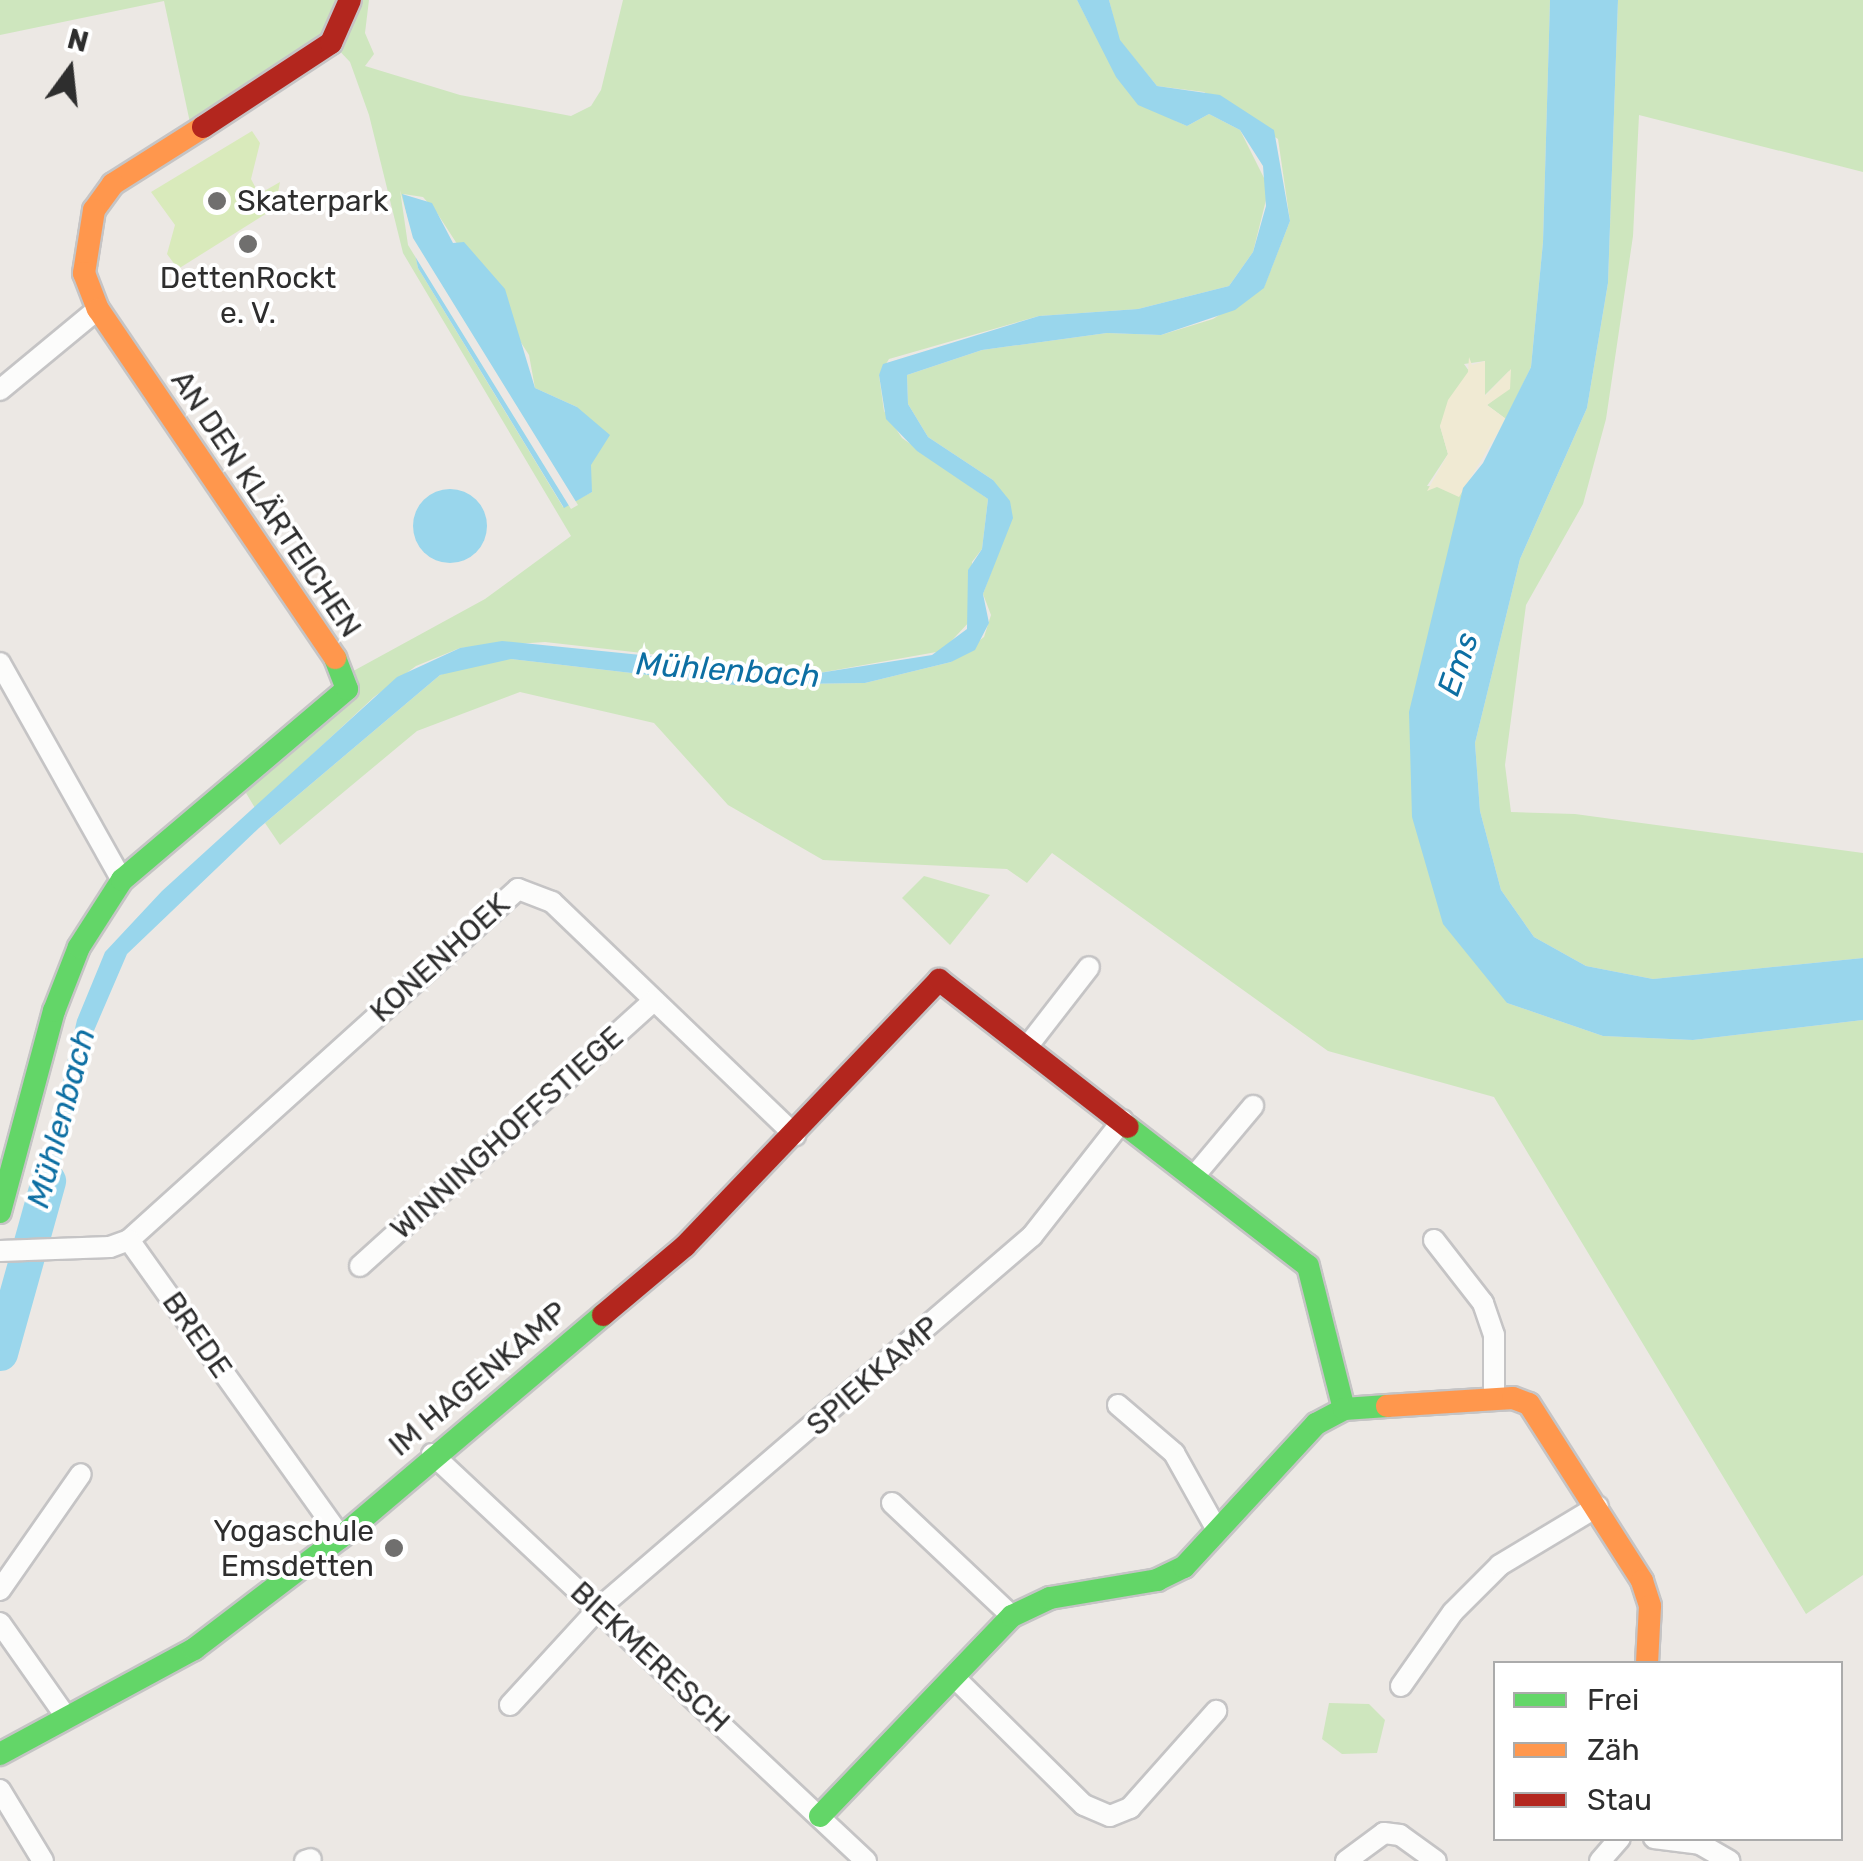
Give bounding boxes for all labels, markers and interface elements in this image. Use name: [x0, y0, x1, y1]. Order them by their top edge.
north arrow: [20, 20, 120, 120]
text: N: [64, 22, 92, 59]
place label: Skaterpark: [237, 183, 388, 219]
marker: Skaterpark: [206, 190, 228, 212]
marker: DettenRockt e. V.: [237, 233, 259, 255]
place label: DettenRockt e. V.: [160, 260, 336, 330]
street label: AN DEN KLÄRTEICHEN: [163, 364, 369, 644]
water label: Ems: [1429, 627, 1487, 701]
water label: Mühlenbach: [635, 644, 821, 696]
street label: KONENHOEK: [363, 886, 517, 1030]
street label: WINNINGHOFFSTIEGE: [383, 1019, 631, 1247]
water label: Mühlenbach: [19, 1024, 103, 1212]
street label: BREDE: [155, 1285, 239, 1385]
street label: IM HAGENKAMP: [382, 1294, 574, 1464]
street label: SPIEKKAMP: [799, 1309, 947, 1443]
place label: Yogaschule Emsdetten: [213, 1513, 374, 1584]
marker: Yogaschule Emsdetten: [383, 1537, 405, 1559]
street label: BIEKMERESCH: [563, 1574, 737, 1740]
legend: [1493, 1661, 1843, 1841]
text: Frei: [1587, 1682, 1639, 1718]
text: Zäh: [1587, 1732, 1640, 1768]
text: Stau: [1587, 1782, 1652, 1818]

